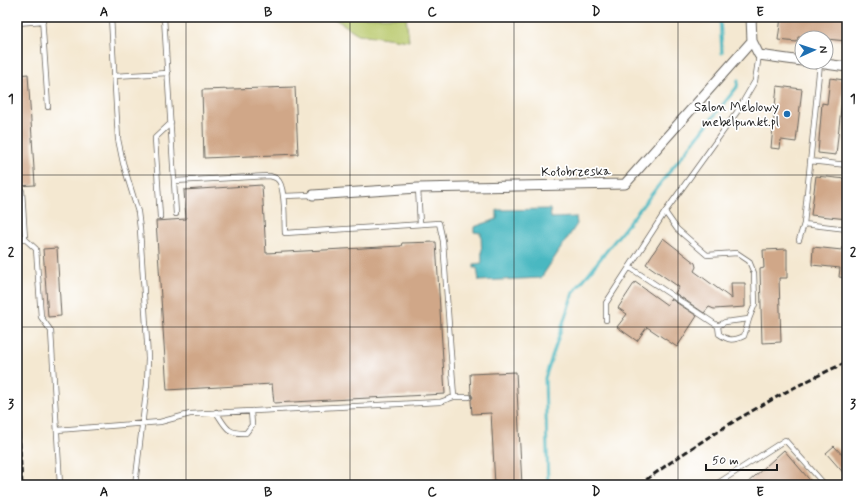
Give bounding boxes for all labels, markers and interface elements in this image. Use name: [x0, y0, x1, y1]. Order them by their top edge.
text: A: [100, 4, 108, 21]
text: B: [264, 4, 273, 21]
text: C: [427, 4, 437, 21]
text: D: [592, 4, 601, 21]
text: E: [756, 4, 764, 21]
north arrow: [794, 30, 834, 70]
text: N: [816, 46, 830, 54]
text: 1: [8, 91, 14, 108]
text: 1: [850, 91, 856, 108]
place label: Salon Meblowy mebelpunkt.pl: [694, 99, 779, 131]
marker: Salon Meblowy mebelpunkt.pl: [782, 109, 792, 119]
street label: Kołobrzeska: [541, 163, 611, 181]
text: 2: [8, 244, 15, 261]
text: 2: [850, 244, 857, 261]
text: 3: [8, 396, 14, 413]
text: 3: [850, 396, 856, 413]
scale bar: [706, 446, 777, 472]
text: 50 m: [712, 453, 739, 469]
text: A: [100, 484, 108, 501]
text: B: [264, 484, 273, 501]
text: C: [427, 484, 437, 501]
text: D: [592, 484, 601, 501]
text: E: [756, 484, 764, 501]

